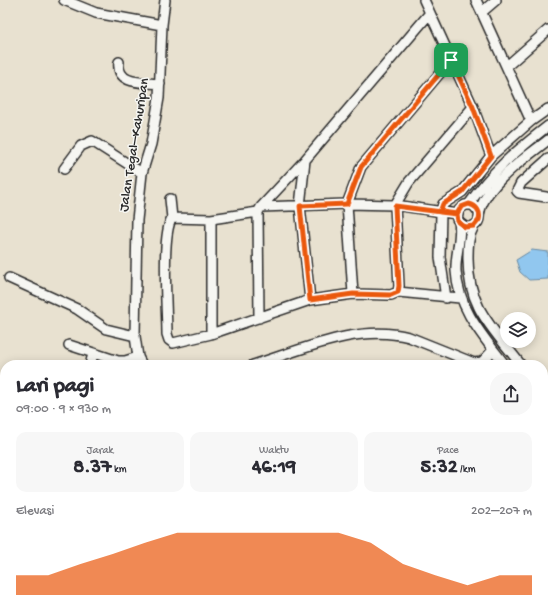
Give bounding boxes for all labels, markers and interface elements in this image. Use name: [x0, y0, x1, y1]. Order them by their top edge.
pin: [434, 43, 468, 77]
icon: arrive: [440, 49, 462, 71]
street label: Jalan Tegal–Kahuripan: [116, 77, 154, 213]
map controls: [500, 312, 536, 348]
button: layers: [500, 312, 536, 348]
button: share: [490, 373, 532, 415]
text: Lari pagi: [16, 374, 94, 400]
text: 09:00 · 9 × 930 m: [16, 402, 111, 417]
text: Jarak: [87, 445, 113, 457]
text: Waktu: [259, 445, 289, 457]
text: Pace: [437, 445, 459, 457]
text: 8.37: [73, 457, 111, 480]
text: 46:19: [252, 457, 296, 480]
text: 5:32: [421, 457, 458, 480]
text: km: [111, 464, 127, 476]
text: /km: [458, 464, 475, 476]
text: Elevasi: [16, 504, 54, 519]
text: 202–207 m: [471, 504, 532, 519]

